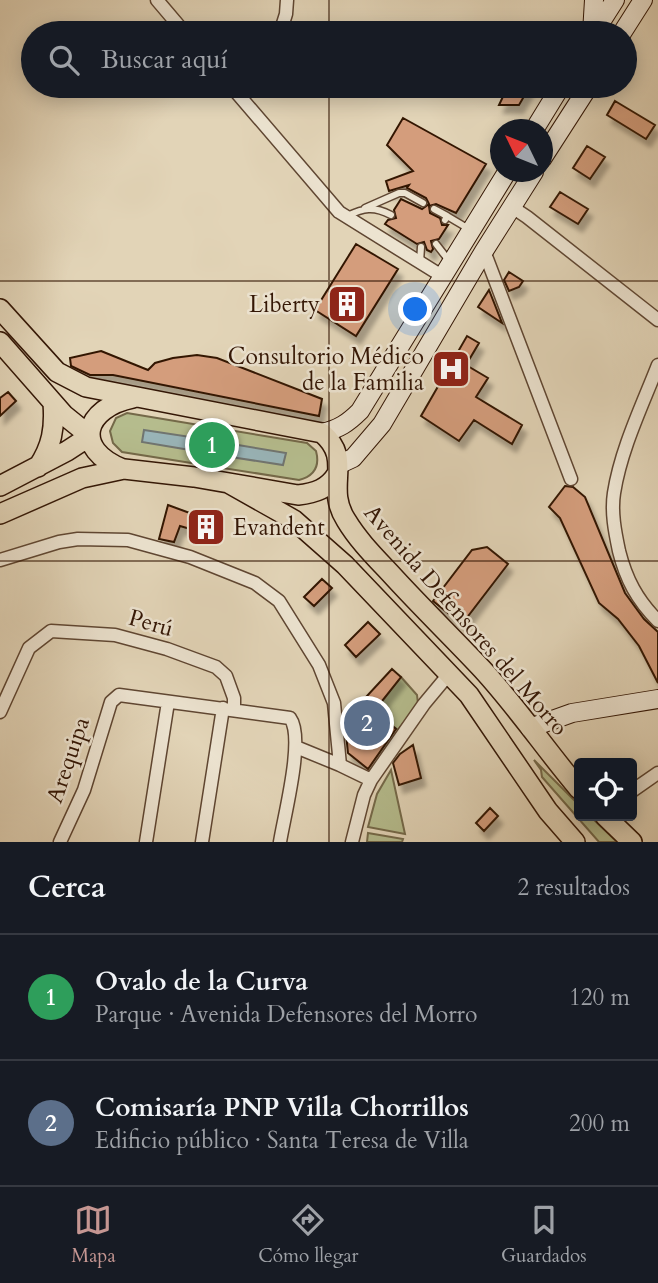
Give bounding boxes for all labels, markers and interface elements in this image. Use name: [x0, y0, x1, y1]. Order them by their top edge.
search box: [21, 21, 637, 98]
icon: search: [45, 41, 83, 79]
text: Buscar aquí: [101, 42, 228, 77]
north arrow: [490, 119, 553, 182]
building icon: Liberty: [326, 283, 368, 325]
place label: Liberty: [249, 289, 320, 320]
your location: [398, 292, 432, 326]
place label: Consultorio Médico de la Familia: [228, 341, 424, 398]
hospital icon: Consultorio Médico de la Familia: [430, 348, 472, 390]
pin: 1: [189, 419, 235, 471]
street label: Avenida Defensores del Morro: [357, 498, 575, 742]
building icon: Evandent: [185, 506, 227, 548]
place label: Evandent: [233, 512, 325, 543]
street label: Perú: [125, 602, 177, 644]
pin: 2: [344, 697, 390, 749]
street label: Arequipa: [39, 713, 97, 807]
map controls: [574, 758, 637, 821]
button: locate: [574, 758, 637, 821]
text: Cerca: [28, 867, 106, 908]
text: 2 resultados: [517, 872, 630, 903]
text: Ovalo de la Curva: [95, 964, 308, 999]
text: 1: [45, 982, 57, 1013]
text: 120 m: [569, 982, 630, 1013]
text: Parque · Avenida Defensores del Morro: [95, 999, 477, 1030]
text: Comisaría PNP Villa Chorrillos: [95, 1090, 469, 1125]
text: 2: [45, 1108, 57, 1139]
text: 200 m: [569, 1108, 630, 1139]
text: Edificio público · Santa Teresa de Villa: [95, 1125, 469, 1156]
tab: Mapa: [71, 1201, 116, 1269]
tab: Cómo llegar: [258, 1201, 359, 1269]
tab: Guardados: [501, 1201, 587, 1269]

